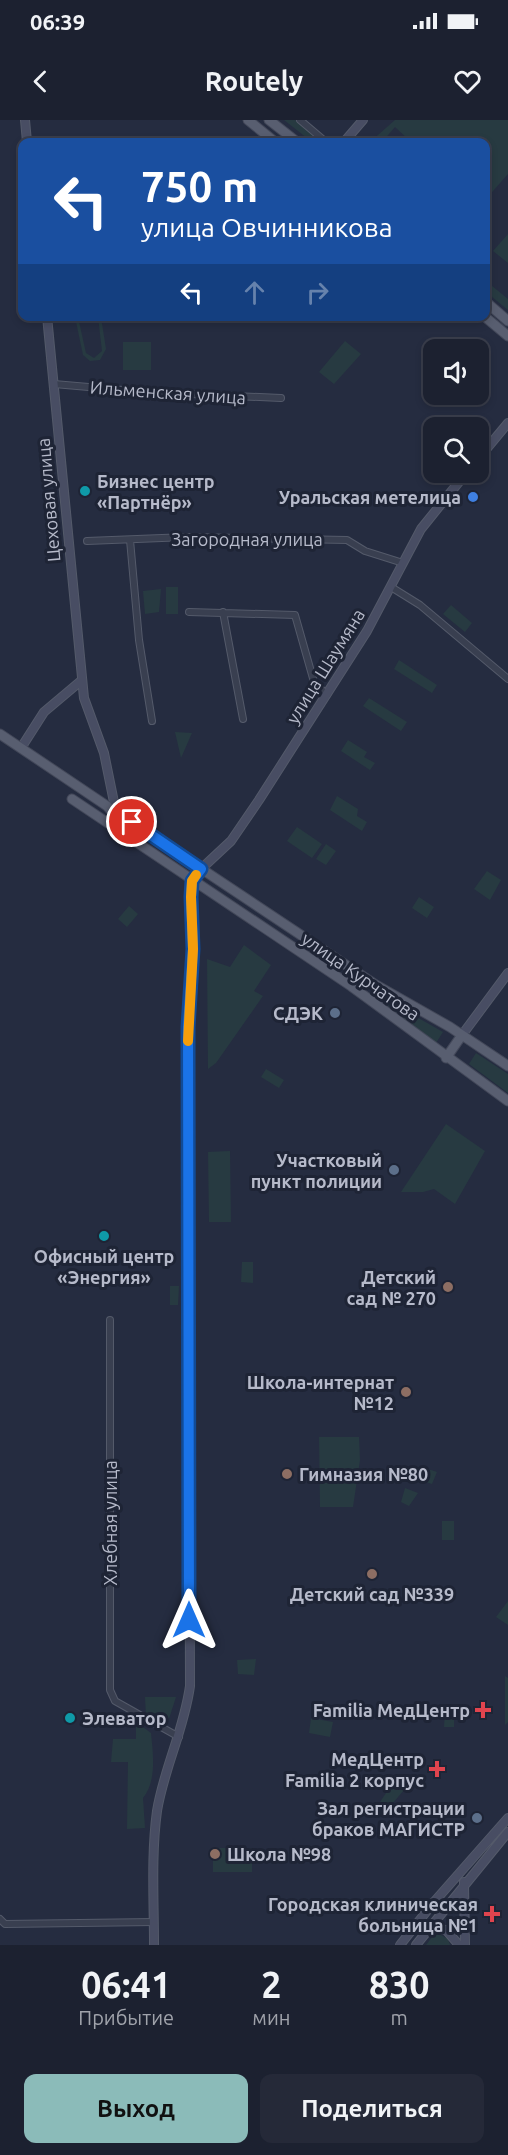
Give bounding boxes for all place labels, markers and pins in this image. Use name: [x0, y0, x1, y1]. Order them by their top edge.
place label: Бизнес центр «Партнёр»: [97, 471, 215, 512]
marker: Бизнес центр «Партнёр»: [78, 484, 92, 498]
place label: Уральская метелица: [279, 487, 461, 507]
marker: Уральская метелица: [466, 490, 480, 504]
pin: [106, 796, 157, 847]
place label: СДЭК: [273, 1003, 323, 1023]
marker: СДЭК: [328, 1006, 342, 1020]
place label: Участковый пункт полиции: [251, 1150, 382, 1191]
marker: Участковый пункт полиции: [387, 1163, 401, 1177]
marker: Офисный центр «Энергия»: [97, 1229, 111, 1243]
place label: Офисный центр «Энергия»: [34, 1246, 174, 1287]
place label: Детский сад № 270: [347, 1267, 436, 1308]
marker: Детский сад № 270: [441, 1280, 455, 1294]
place label: Школа-интернат №12: [247, 1372, 394, 1413]
marker: Школа-интернат №12: [399, 1385, 413, 1399]
place label: Гимназия №80: [299, 1464, 428, 1484]
marker: Гимназия №80: [280, 1467, 294, 1481]
marker: Детский сад №339: [365, 1567, 379, 1581]
place label: Детский сад №339: [290, 1584, 454, 1604]
place label: Familia МедЦентр: [313, 1700, 470, 1720]
marker: Familia МедЦентр: [474, 1701, 492, 1719]
place label: Элеватор: [82, 1708, 166, 1728]
marker: Элеватор: [63, 1711, 77, 1725]
place label: МедЦентр Familia 2 корпус: [285, 1749, 424, 1790]
marker: МедЦентр Familia 2 корпус: [428, 1760, 446, 1778]
place label: Зал регистрации браков МАГИСТР: [312, 1798, 465, 1839]
marker: Зал регистрации браков МАГИСТР: [470, 1811, 484, 1825]
place label: Школа №98: [227, 1844, 331, 1864]
marker: Школа №98: [208, 1847, 222, 1861]
place label: Городская клиническая больница №1: [268, 1894, 478, 1935]
marker: Городская клиническая больница №1: [483, 1905, 501, 1923]

